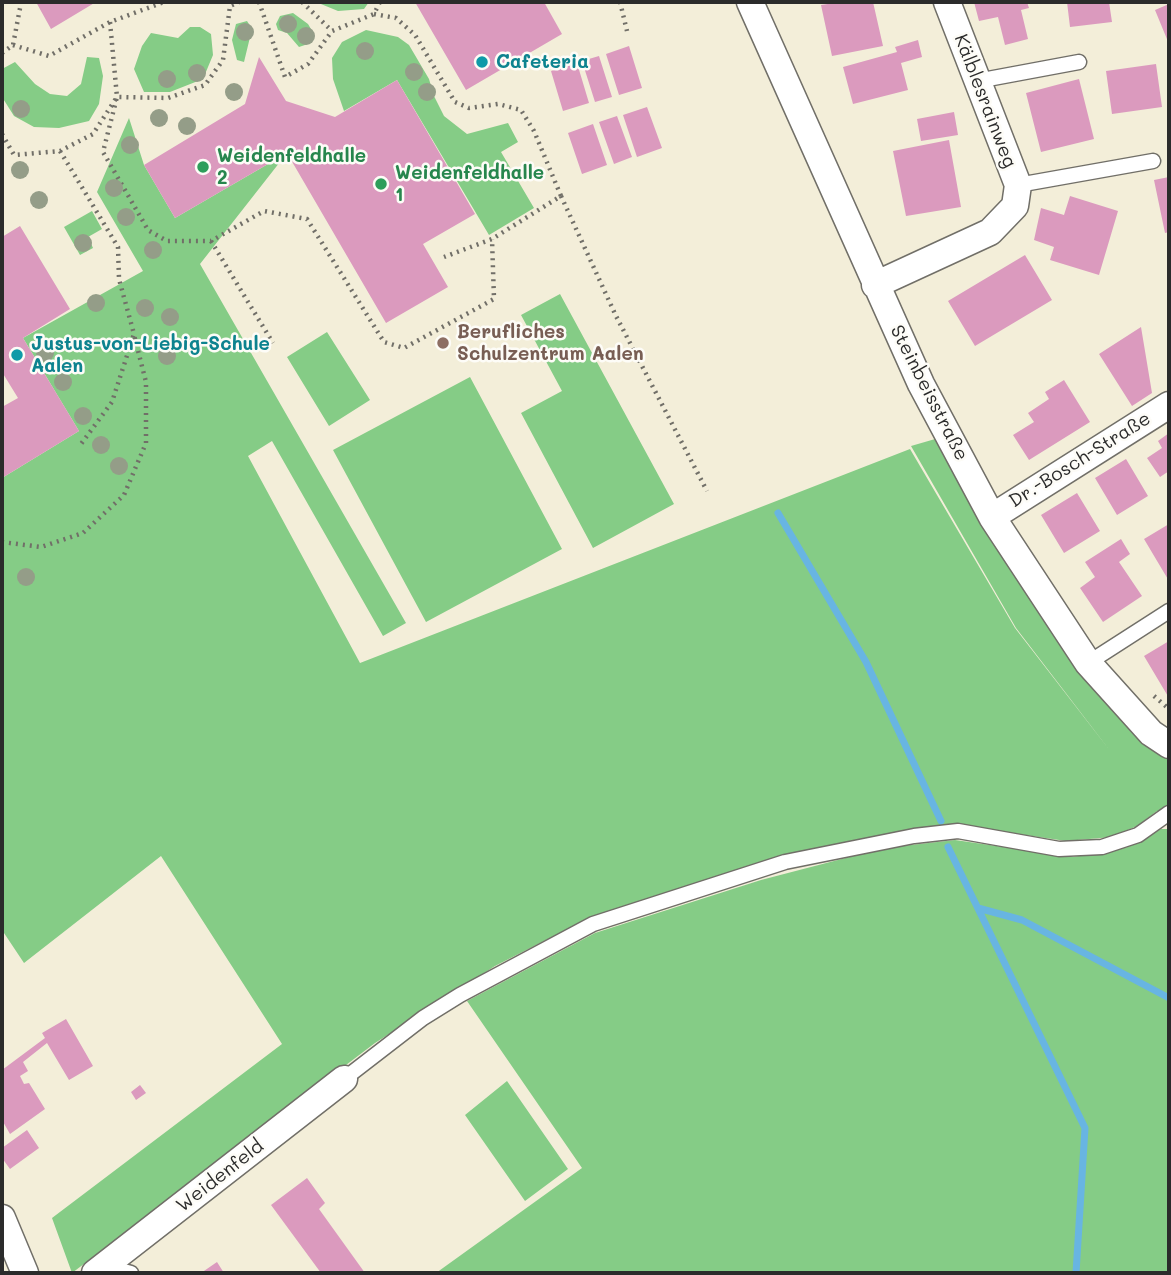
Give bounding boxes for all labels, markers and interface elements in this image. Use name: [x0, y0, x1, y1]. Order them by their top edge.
street label: Kälblesrainweg: [949, 31, 1021, 171]
place label: Cafeteria: [496, 51, 589, 73]
marker: Cafeteria: [474, 54, 490, 70]
place label: Weidenfeldhalle 2: [217, 145, 366, 189]
marker: Weidenfeldhalle 2: [195, 159, 211, 175]
place label: Weidenfeldhalle 1: [395, 162, 544, 206]
marker: Weidenfeldhalle 1: [373, 176, 389, 192]
place label: Berufliches Schulzentrum Aalen: [457, 321, 644, 365]
street label: Steinbeisstraße: [885, 322, 973, 464]
place label: Justus-von-Liebig-Schule Aalen: [31, 333, 270, 377]
marker: Berufliches Schulzentrum Aalen: [435, 335, 451, 351]
marker: Justus-von-Liebig-Schule Aalen: [9, 347, 25, 363]
street label: Dr.-Bosch-Straße: [1005, 407, 1155, 513]
street label: Weidenfeld: [172, 1135, 268, 1217]

